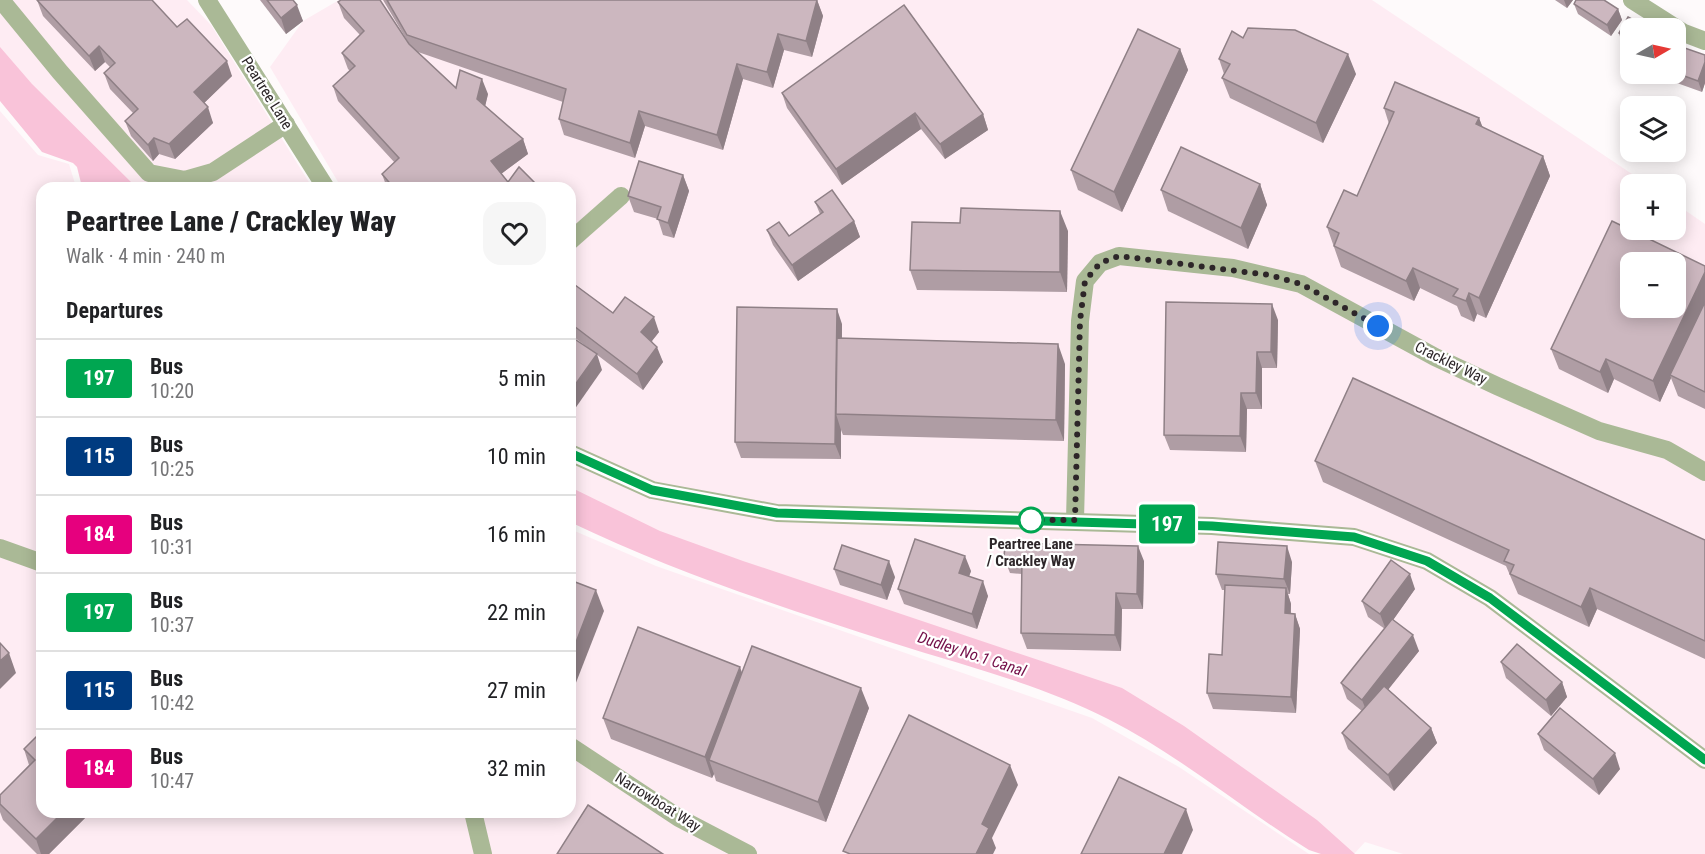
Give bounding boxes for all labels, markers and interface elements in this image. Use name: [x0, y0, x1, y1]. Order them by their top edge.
north arrow: [1620, 18, 1686, 84]
map controls: [1620, 18, 1686, 318]
street label: Peartree Lane: [238, 53, 296, 133]
button: layers: [1620, 96, 1686, 162]
button: +: [1620, 174, 1686, 240]
button: heart: [483, 202, 546, 265]
text: Peartree Lane / Crackley Way: [66, 205, 396, 238]
text: Walk · 4 min · 240 m: [66, 244, 225, 268]
button: −: [1620, 252, 1686, 318]
text: Departures: [66, 298, 163, 323]
your location: [1363, 311, 1393, 341]
street label: Crackley Way: [1412, 338, 1490, 388]
text: Bus: [150, 354, 183, 379]
text: 197: [83, 366, 115, 390]
text: 5 min: [498, 366, 546, 391]
text: 10:20: [150, 379, 194, 403]
text: Bus: [150, 432, 183, 457]
text: 115: [83, 444, 115, 468]
text: 10 min: [487, 444, 546, 469]
text: 10:25: [150, 457, 194, 481]
line badge: 197: [1132, 504, 1202, 544]
marker: Peartree Lane / Crackley Way: [1018, 507, 1044, 533]
text: Bus: [150, 510, 183, 535]
text: 197: [1151, 512, 1183, 536]
text: 184: [83, 522, 115, 546]
text: 16 min: [487, 522, 546, 547]
text: 10:31: [150, 535, 194, 559]
place label: Peartree Lane / Crackley Way: [987, 535, 1076, 570]
text: Bus: [150, 588, 183, 613]
text: 197: [83, 600, 115, 624]
text: 22 min: [487, 600, 546, 625]
text: 10:37: [150, 613, 194, 637]
water label: Dudley No.1 Canal: [916, 628, 1029, 681]
text: Bus: [150, 666, 183, 691]
text: 115: [83, 678, 115, 702]
text: 27 min: [487, 678, 546, 703]
text: 10:42: [150, 691, 194, 715]
text: Bus: [150, 744, 183, 769]
text: 184: [83, 756, 115, 780]
text: 32 min: [487, 756, 546, 781]
text: 10:47: [150, 769, 194, 793]
street label: Narrowboat Way: [612, 769, 704, 835]

